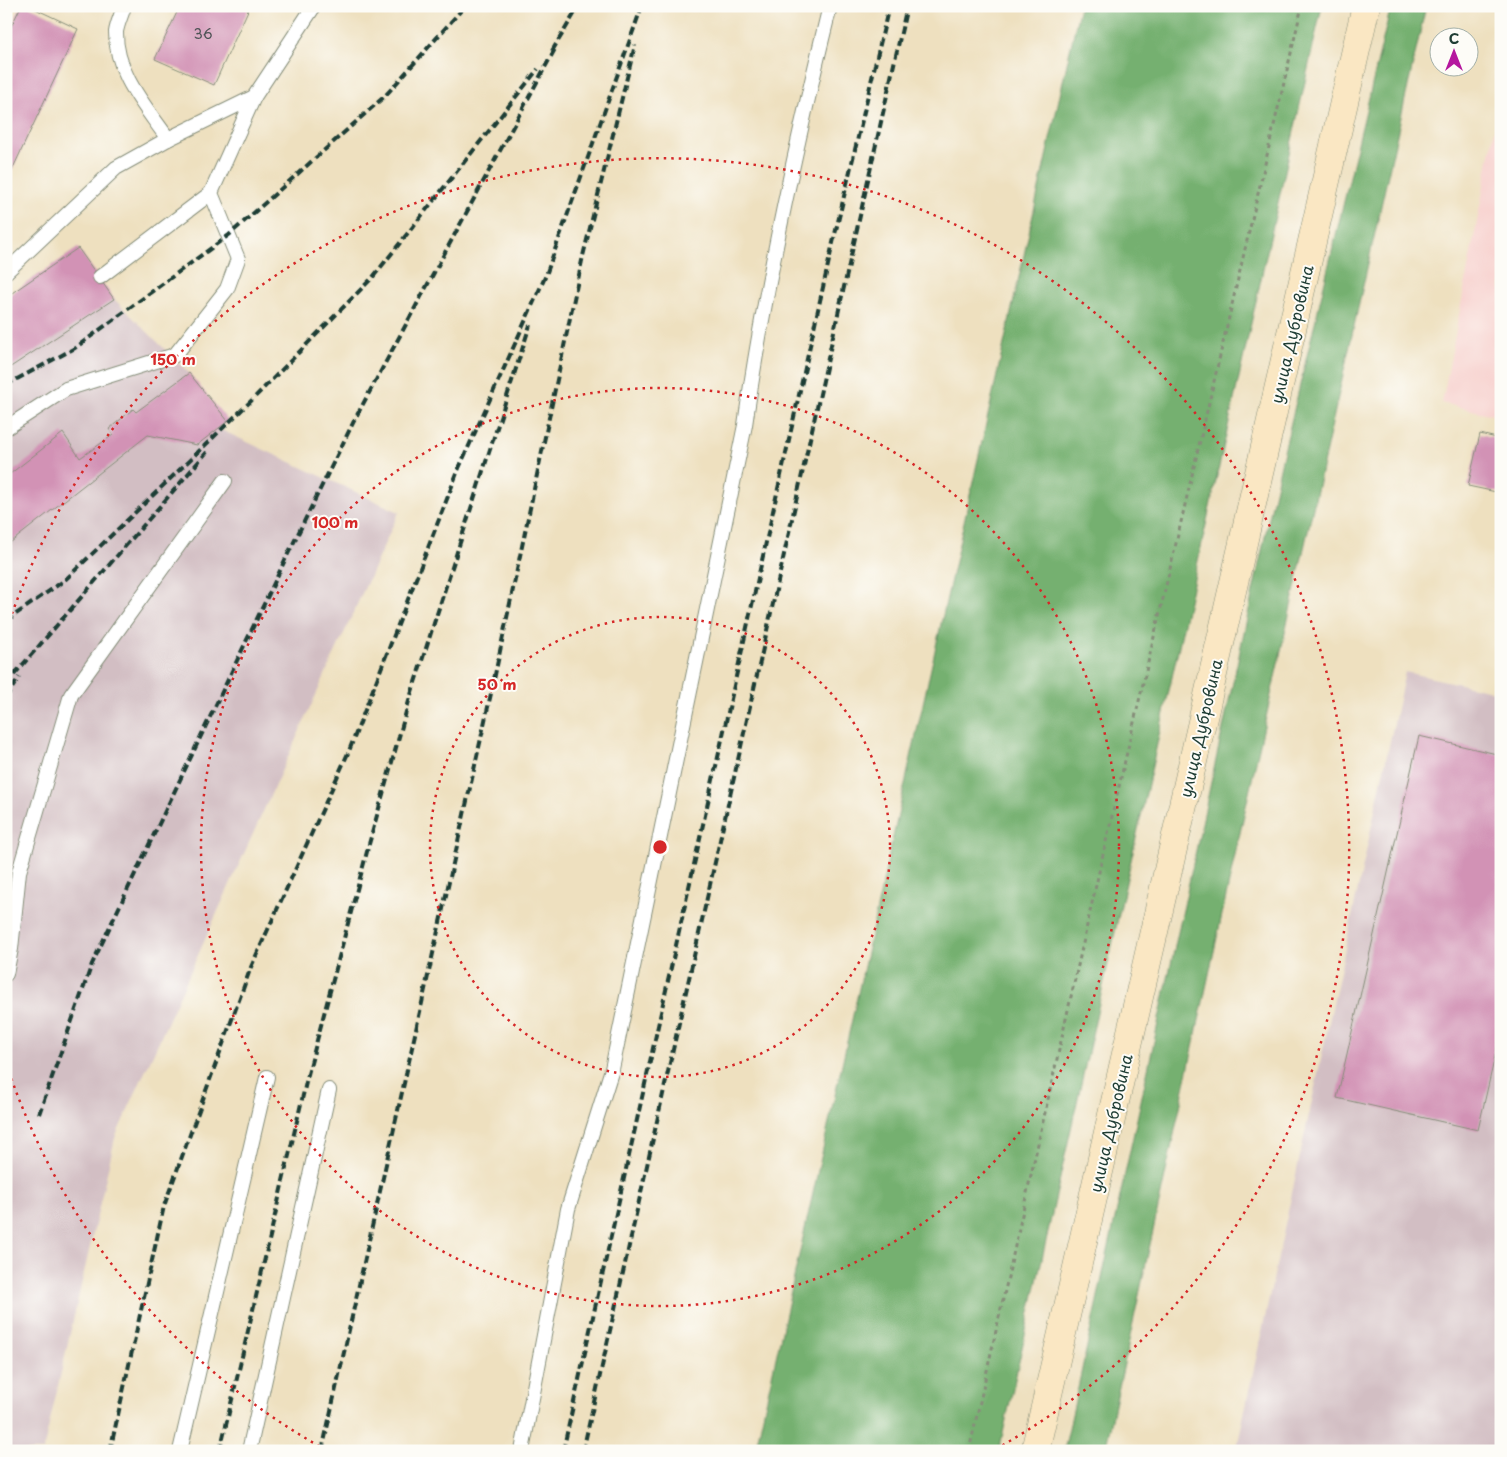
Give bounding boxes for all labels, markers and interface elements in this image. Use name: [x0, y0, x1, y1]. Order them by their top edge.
house number: 36: [193, 23, 213, 44]
north arrow: [1430, 28, 1480, 78]
text: С: [1449, 28, 1459, 49]
street label: улица Дубровина: [1263, 262, 1319, 406]
text: 150 m: [150, 347, 196, 370]
text: 100 m: [312, 510, 358, 533]
street label: улица Дубровина: [1172, 656, 1228, 800]
text: 50 m: [478, 672, 516, 695]
centre of rings: [651, 838, 669, 856]
street label: улица Дубровина: [1082, 1051, 1138, 1195]

